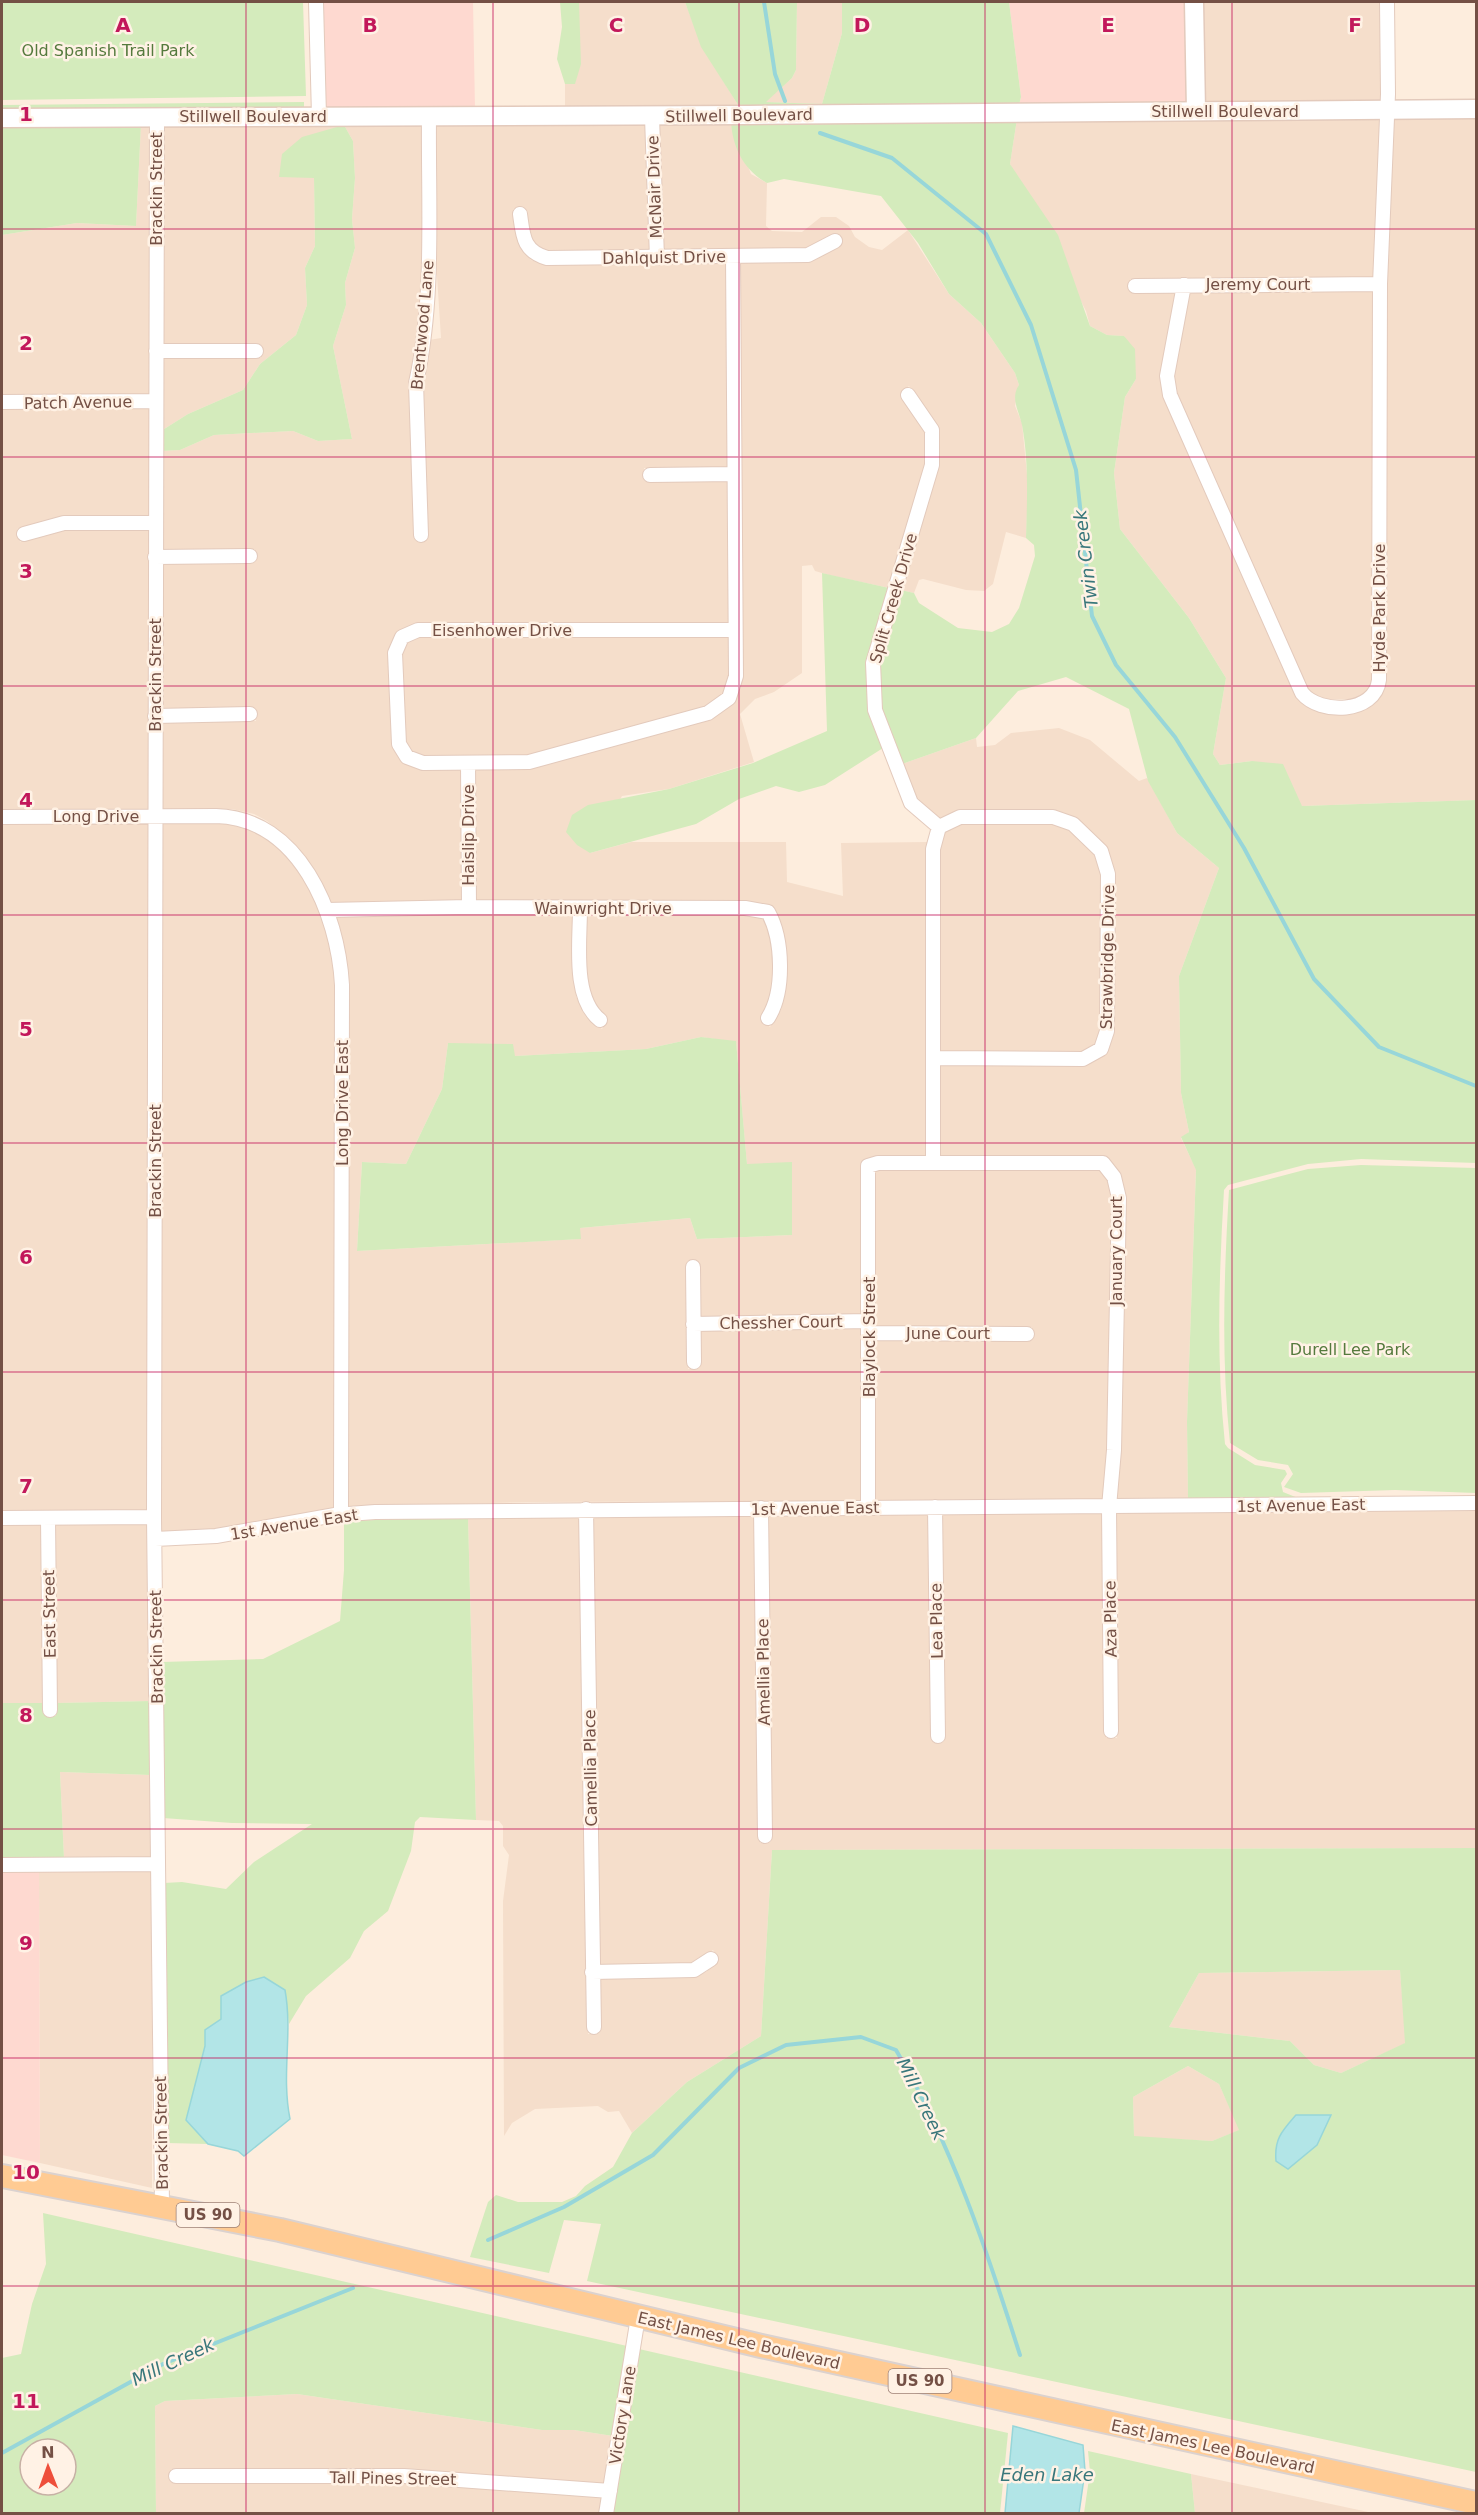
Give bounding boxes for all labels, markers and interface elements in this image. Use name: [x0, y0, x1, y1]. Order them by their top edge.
text: A: [115, 13, 131, 37]
text: B: [362, 13, 378, 37]
text: C: [609, 13, 623, 37]
text: D: [854, 13, 870, 37]
text: E: [1101, 13, 1115, 37]
text: F: [1348, 13, 1362, 37]
park label: Old Spanish Trail Park: [22, 41, 195, 60]
text: 1: [19, 102, 33, 126]
street label: Stillwell Boulevard: [1151, 102, 1299, 121]
street label: Stillwell Boulevard: [665, 105, 813, 126]
street label: Stillwell Boulevard: [179, 107, 327, 126]
street label: Brackin Street: [147, 132, 166, 246]
street label: McNair Drive: [643, 135, 666, 239]
street label: Dahlquist Drive: [602, 247, 726, 268]
street label: Brentwood Lane: [407, 259, 438, 391]
street label: Jeremy Court: [1205, 275, 1310, 294]
text: 2: [19, 331, 33, 355]
street label: Patch Avenue: [24, 392, 132, 413]
water label: Twin Creek: [1069, 507, 1102, 609]
street label: Split Creek Drive: [866, 531, 921, 665]
street label: Hyde Park Drive: [1370, 544, 1389, 672]
text: 3: [19, 559, 33, 583]
street label: Brackin Street: [146, 618, 165, 732]
street label: Eisenhower Drive: [432, 621, 572, 640]
street label: Haislip Drive: [459, 784, 478, 886]
text: 4: [19, 788, 33, 812]
street label: Long Drive: [53, 807, 139, 826]
street label: Strawbridge Drive: [1097, 884, 1118, 1030]
street label: Wainwright Drive: [534, 899, 672, 918]
text: 5: [19, 1017, 33, 1041]
street label: Long Drive East: [333, 1040, 352, 1166]
street label: Brackin Street: [146, 1104, 165, 1218]
street label: January Court: [1107, 1196, 1126, 1307]
text: 6: [19, 1245, 33, 1269]
street label: Blaylock Street: [860, 1277, 879, 1397]
street label: Chessher Court: [719, 1312, 843, 1333]
street label: June Court: [905, 1324, 990, 1343]
park label: Durell Lee Park: [1290, 1340, 1411, 1359]
text: 7: [19, 1474, 33, 1498]
street label: 1st Avenue East: [1236, 1495, 1366, 1516]
street label: 1st Avenue East: [750, 1498, 880, 1519]
street label: 1st Avenue East: [229, 1505, 359, 1544]
street label: East Street: [39, 1570, 60, 1658]
street label: Aza Place: [1100, 1580, 1121, 1658]
street label: Lea Place: [926, 1583, 947, 1659]
street label: Brackin Street: [146, 1590, 167, 1704]
street label: Amellia Place: [753, 1618, 774, 1726]
text: 8: [19, 1703, 33, 1727]
street label: Camellia Place: [580, 1709, 601, 1827]
text: 9: [19, 1931, 33, 1955]
water label: Mill Creek: [893, 2054, 951, 2145]
street label: Brackin Street: [151, 2076, 172, 2190]
text: 10: [12, 2160, 40, 2184]
road number: US 90: [176, 2203, 240, 2227]
street label: East James Lee Boulevard: [636, 2308, 842, 2373]
water label: Mill Creek: [128, 2333, 219, 2390]
street label: Victory Lane: [605, 2364, 640, 2466]
road number: US 90: [888, 2369, 952, 2393]
text: 11: [12, 2389, 40, 2413]
street label: East James Lee Boulevard: [1110, 2416, 1316, 2477]
north arrow: [18, 2437, 78, 2497]
text: N: [41, 2443, 55, 2462]
water label: Eden Lake: [1000, 2464, 1094, 2485]
street label: Tall Pines Street: [328, 2468, 456, 2489]

